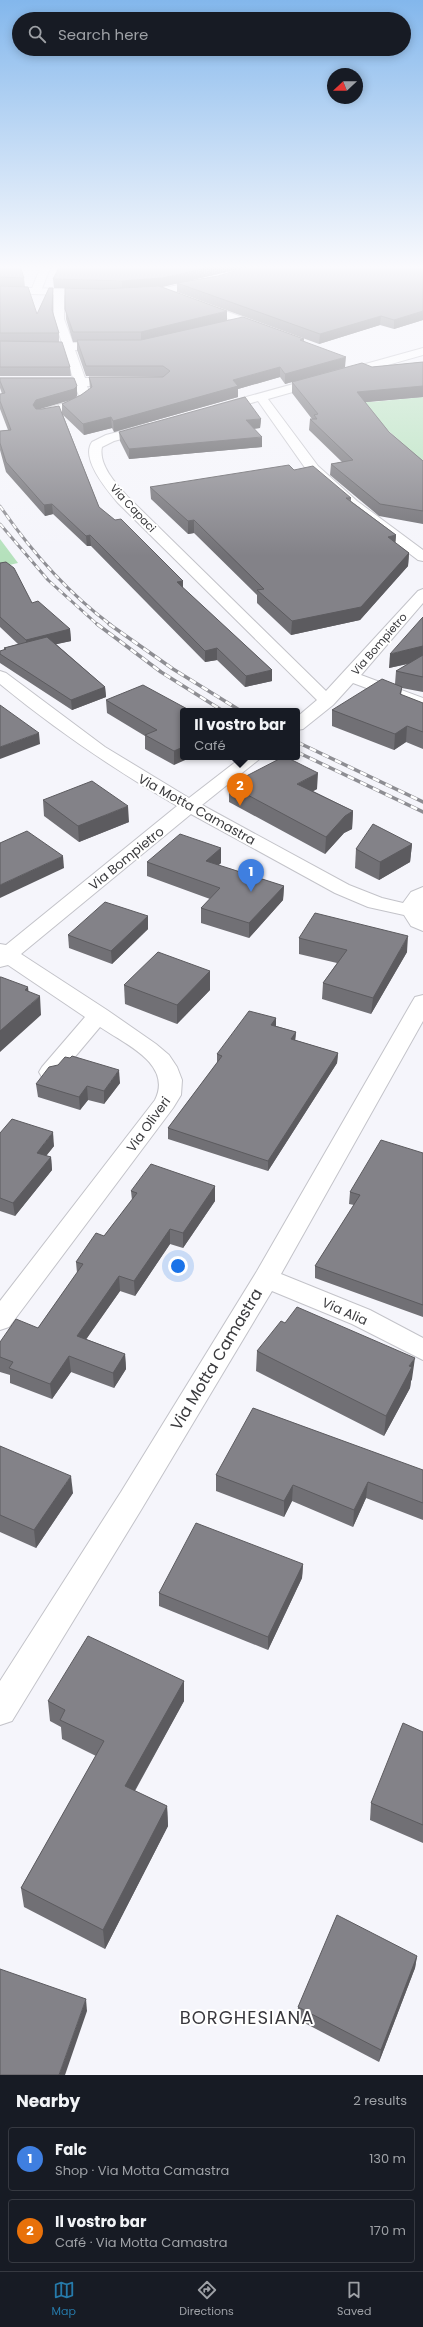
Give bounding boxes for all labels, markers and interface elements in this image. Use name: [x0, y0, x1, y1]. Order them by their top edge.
search box: [12, 12, 411, 56]
icon: search: [26, 23, 48, 45]
text: Search here: [58, 24, 148, 45]
north arrow: [327, 68, 363, 104]
street label: Via Capaci: [106, 480, 160, 536]
street label: Via Bompietro: [347, 609, 411, 679]
popup: [180, 708, 300, 760]
text: Il vostro bar: [194, 714, 286, 735]
text: Café: [194, 736, 225, 755]
street label: Via Motta Camastra: [135, 769, 259, 850]
pin: 2: [227, 773, 253, 806]
street label: Via Bompietro: [85, 822, 168, 895]
pin: 1: [238, 859, 264, 892]
street label: Via Oliveri: [122, 1093, 175, 1156]
your location: [168, 1256, 188, 1276]
street label: Via Motta Camastra: [165, 1284, 268, 1435]
street label: Via Alia: [319, 1293, 371, 1330]
district label: BORGHESIANA: [180, 2005, 314, 2030]
text: Nearby: [16, 2089, 80, 2113]
text: 2 results: [353, 2091, 407, 2110]
text: Falc: [55, 2139, 87, 2160]
text: 1: [28, 2149, 32, 2168]
text: 130 m: [369, 2149, 406, 2168]
text: Shop · Via Motta Camastra: [55, 2161, 229, 2180]
text: Il vostro bar: [55, 2211, 146, 2232]
text: 2: [26, 2221, 34, 2240]
text: 170 m: [370, 2221, 406, 2240]
text: Café · Via Motta Camastra: [55, 2233, 228, 2252]
tab: Map: [52, 2279, 76, 2320]
tab: Directions: [179, 2279, 234, 2320]
tab: Saved: [337, 2279, 371, 2320]

